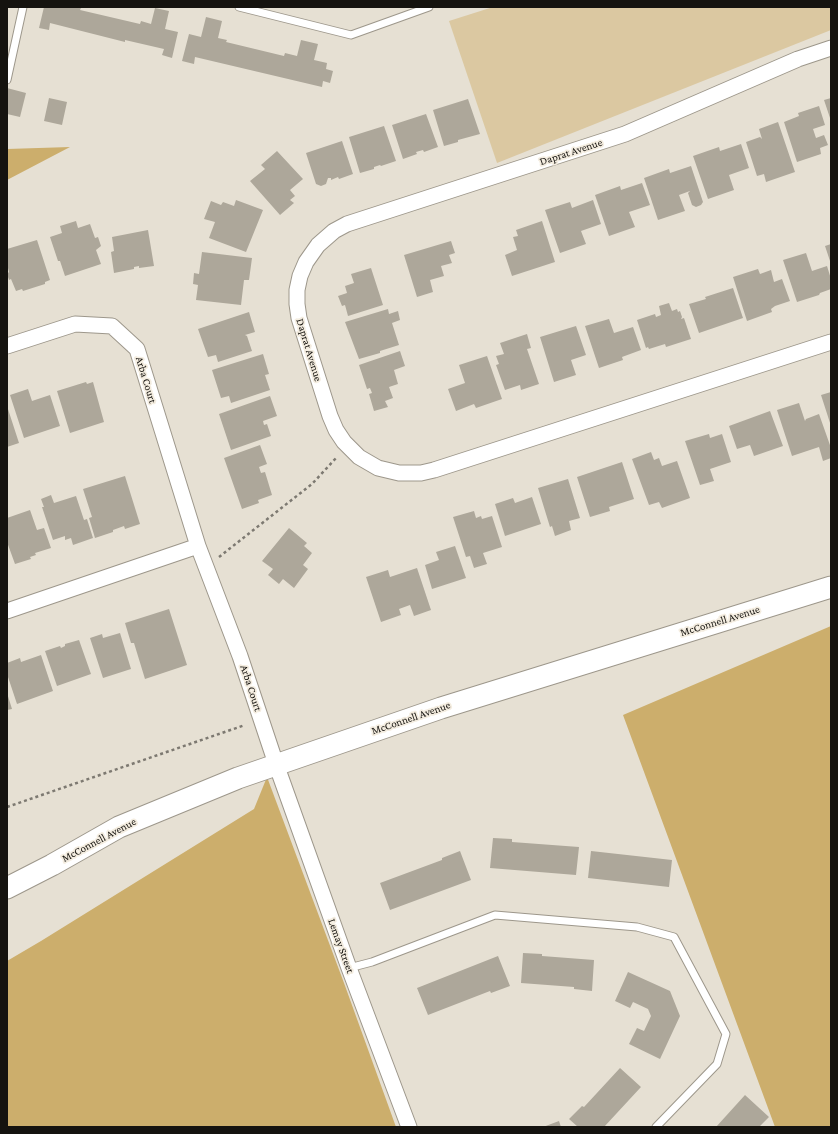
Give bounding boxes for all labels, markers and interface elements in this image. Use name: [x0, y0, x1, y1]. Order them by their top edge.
street label: Daprat Avenue: [538, 136, 604, 168]
street label: Daprat Avenue: [293, 317, 325, 383]
street label: Arba Court: [133, 355, 159, 405]
street label: McConnell Avenue: [679, 603, 761, 639]
street label: Arba Court: [237, 663, 265, 713]
street label: McConnell Avenue: [370, 698, 452, 738]
street label: McConnell Avenue: [59, 815, 139, 865]
street label: Lemay Street: [325, 917, 357, 975]

